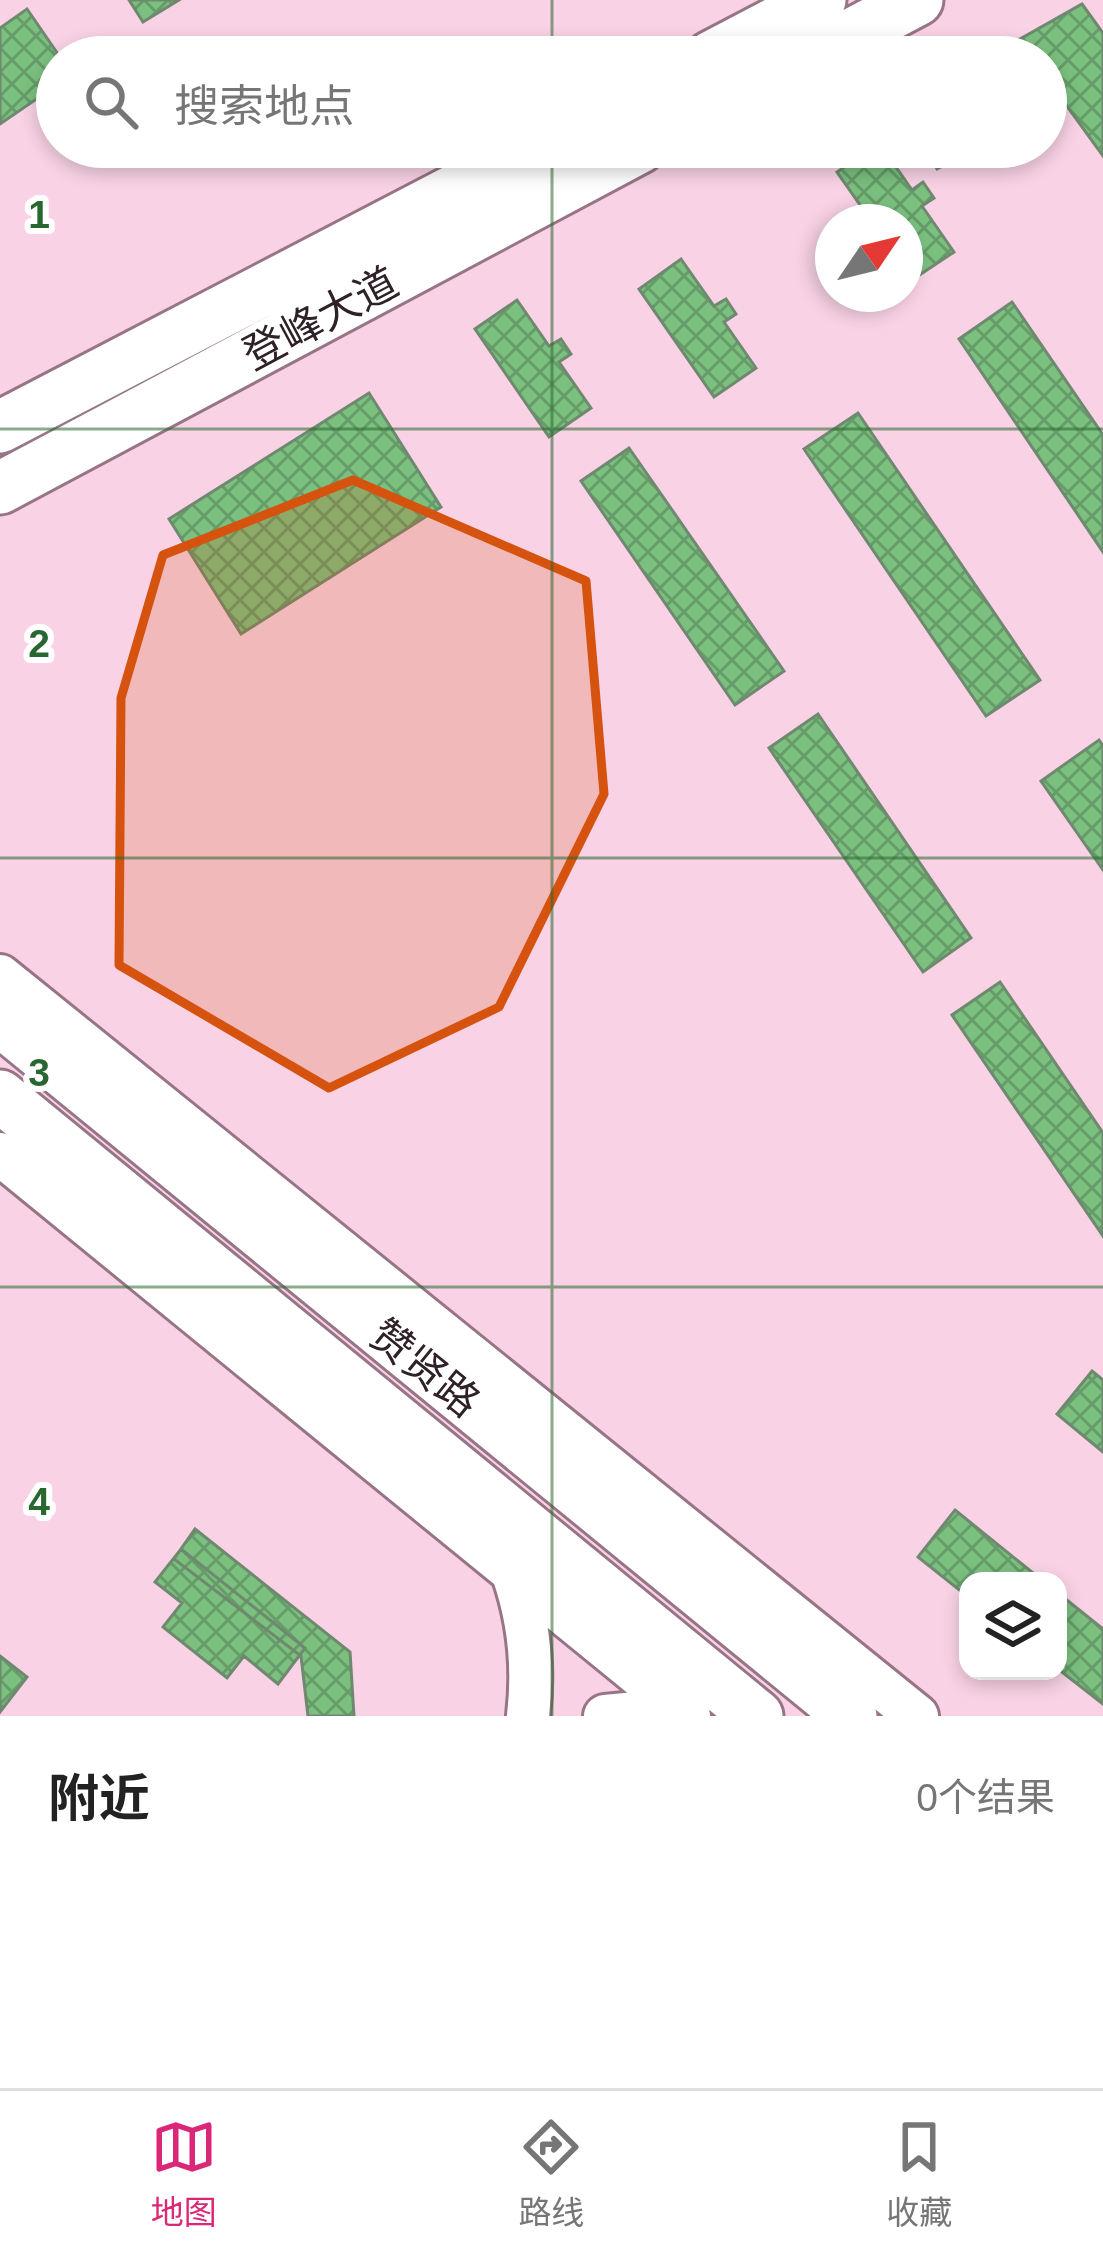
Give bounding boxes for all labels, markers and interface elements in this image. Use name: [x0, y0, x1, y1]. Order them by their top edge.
search box: [36, 36, 1067, 168]
icon: search: [78, 69, 144, 135]
text: 搜索地点: [174, 81, 354, 132]
text: 1: [28, 193, 50, 236]
north arrow: [815, 204, 923, 312]
street label: 登峰大道: [235, 258, 405, 379]
text: 2: [28, 622, 50, 665]
text: 3: [28, 1051, 50, 1094]
street label: 赞贤路: [361, 1310, 488, 1426]
text: 4: [28, 1480, 50, 1523]
map controls: [959, 1572, 1067, 1680]
button: layers: [959, 1572, 1067, 1680]
text: 附近: [48, 1770, 150, 1827]
text: 0个结果: [916, 1776, 1055, 1819]
tab: 地图: [151, 2114, 217, 2234]
tab: 路线: [518, 2114, 584, 2234]
tab: 收藏: [886, 2114, 952, 2234]

